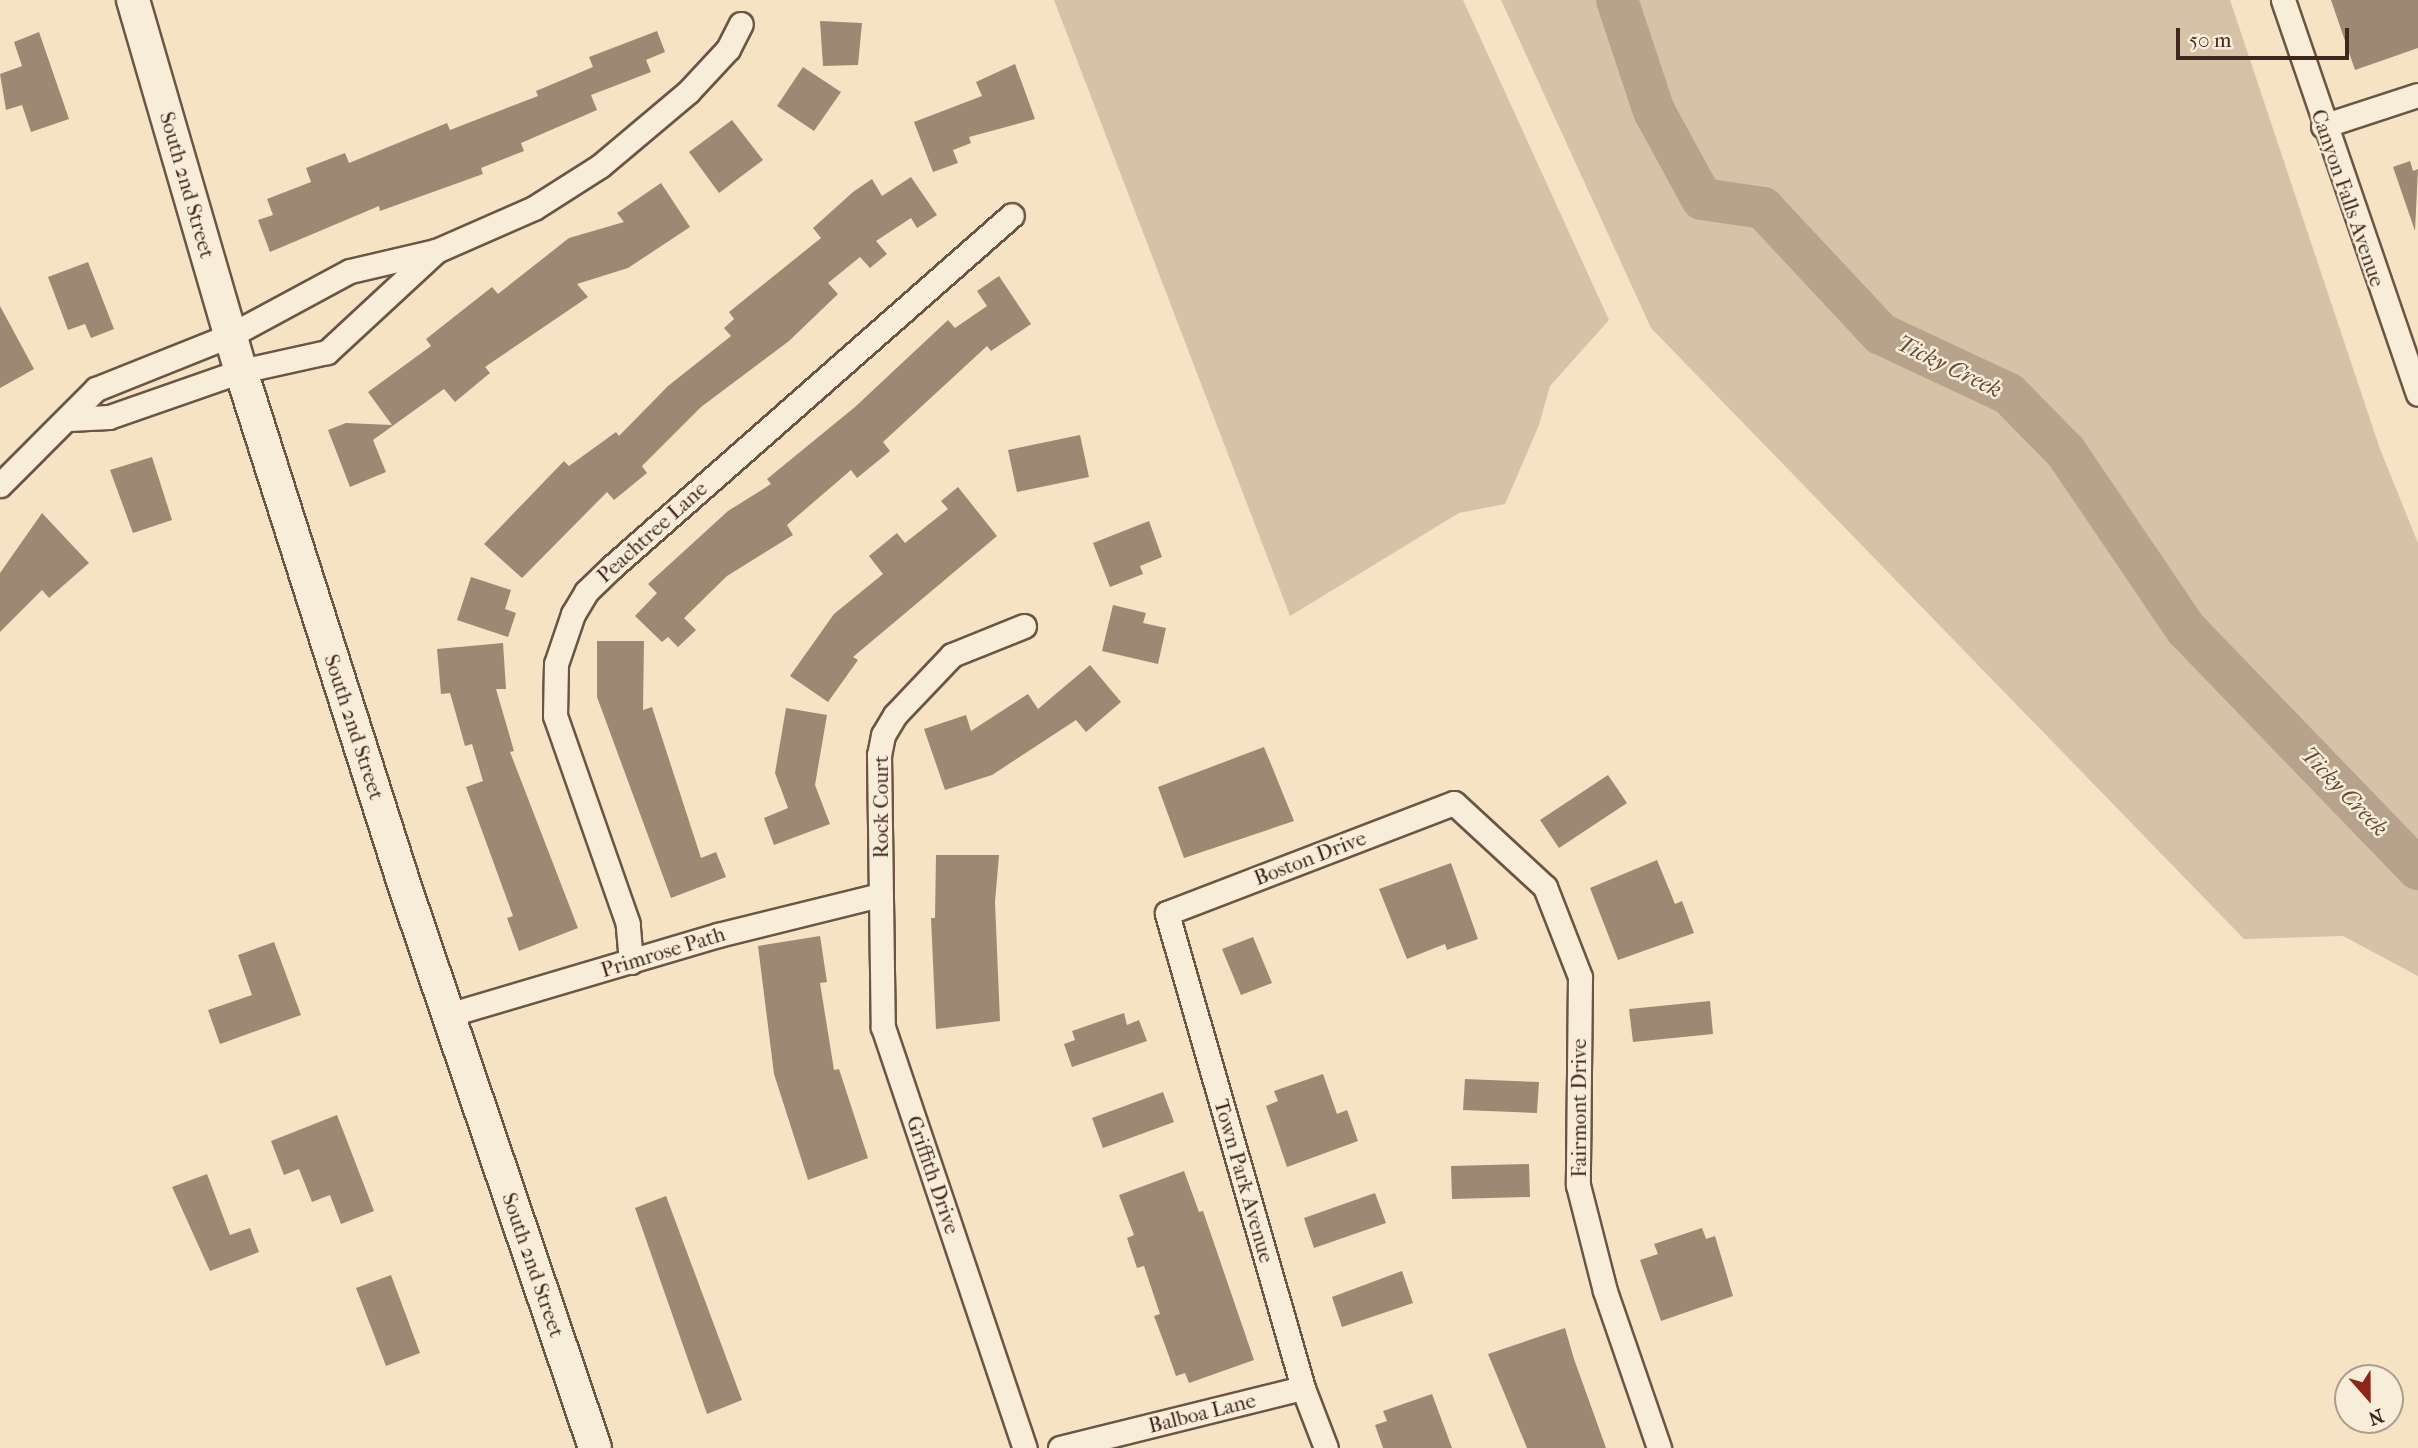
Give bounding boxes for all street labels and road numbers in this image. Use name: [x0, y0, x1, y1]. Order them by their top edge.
street label: Canyon Falls Avenue: [2306, 106, 2390, 290]
street label: South 2nd Street: [154, 109, 220, 261]
street label: Peachtree Lane: [592, 476, 712, 588]
street label: South 2nd Street: [319, 651, 389, 803]
street label: Rock Court: [868, 755, 894, 859]
street label: Boston Drive: [1250, 825, 1370, 891]
street label: Primrose Path: [598, 921, 728, 983]
street label: Fairmont Drive: [1566, 1038, 1592, 1178]
street label: Town Park Avenue: [1209, 1096, 1279, 1266]
street label: Griffith Drive: [901, 1113, 965, 1237]
street label: South 2nd Street: [496, 1189, 570, 1341]
street label: Balboa Lane: [1146, 1387, 1258, 1439]

